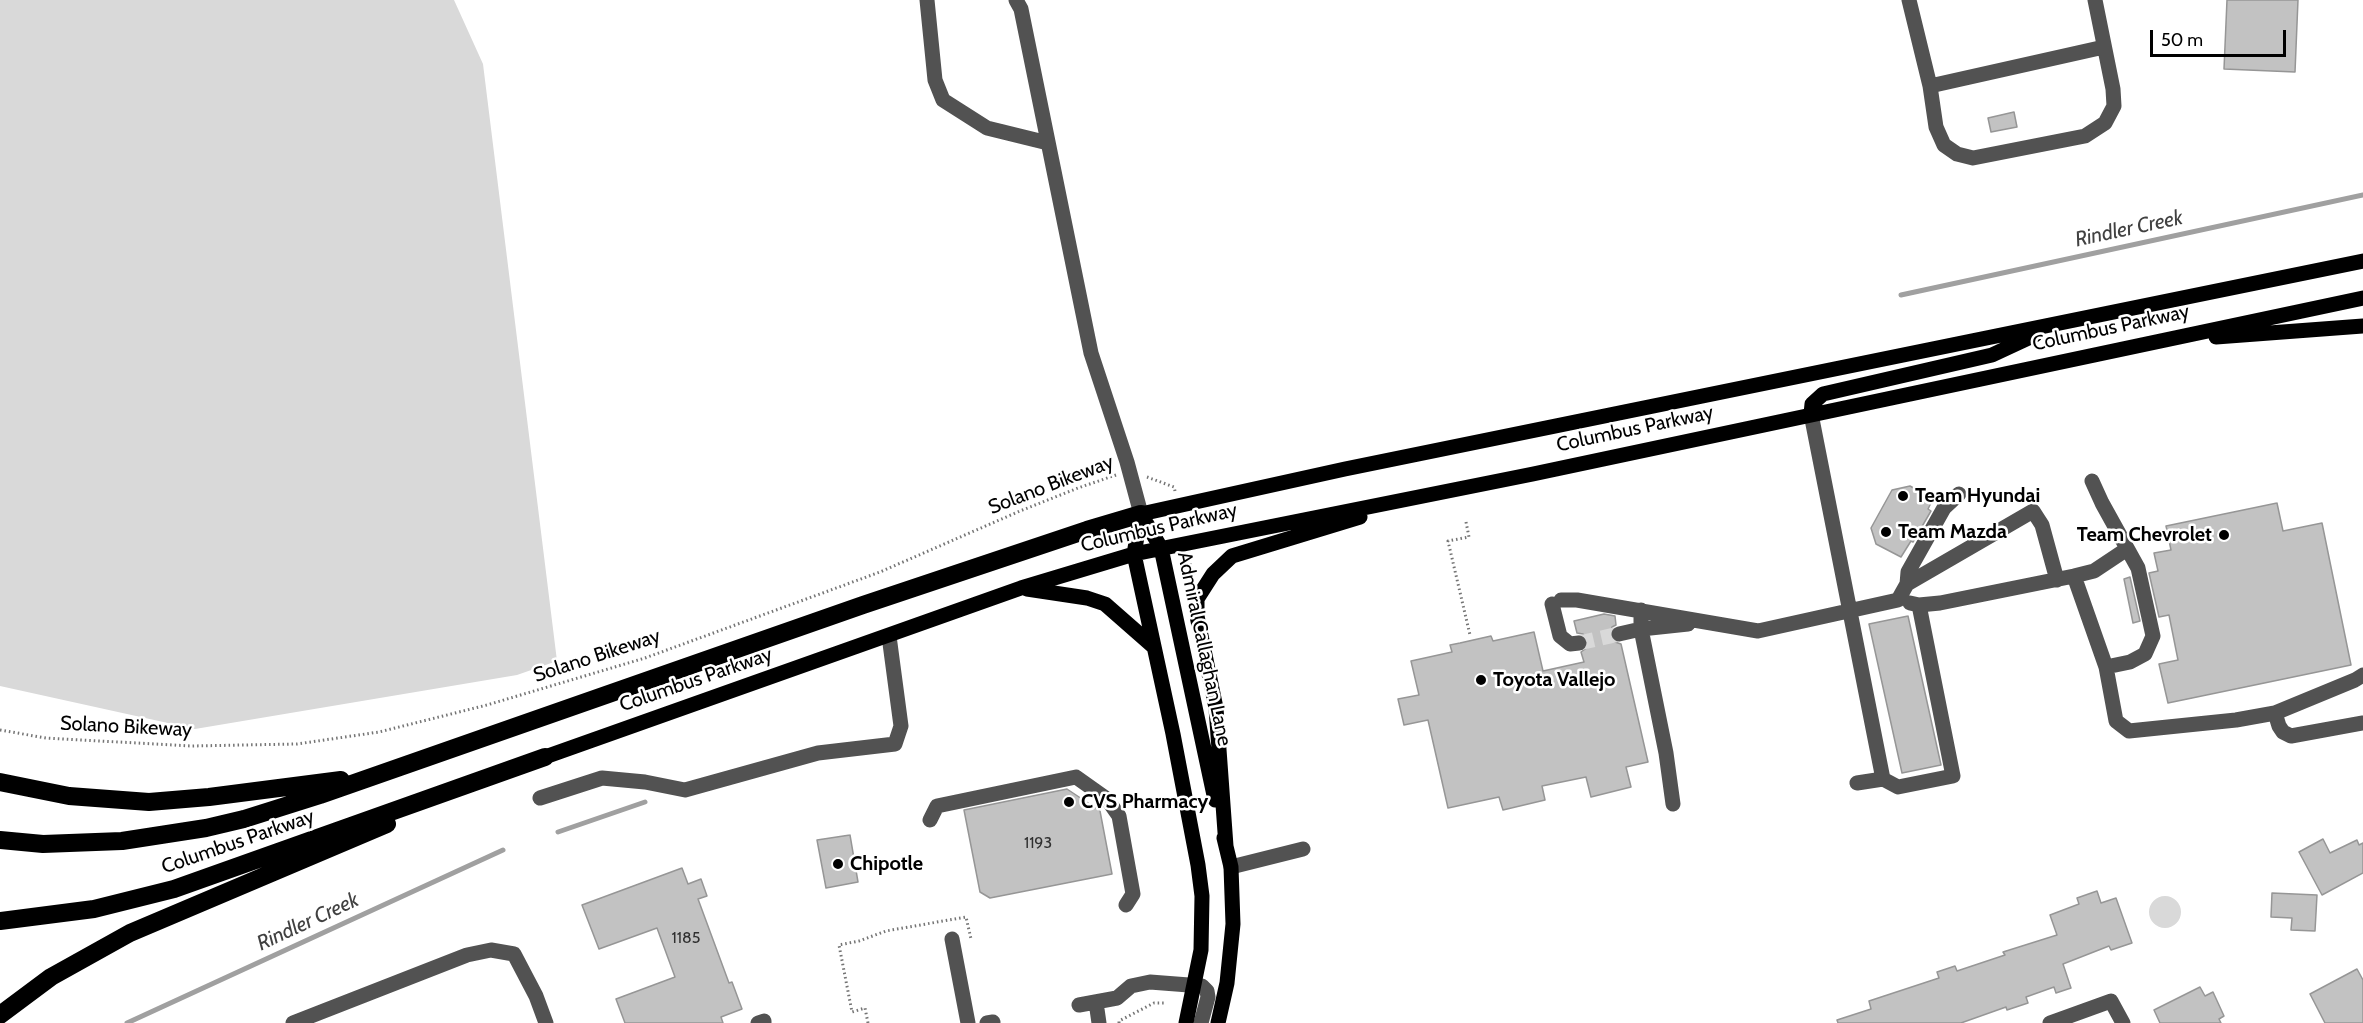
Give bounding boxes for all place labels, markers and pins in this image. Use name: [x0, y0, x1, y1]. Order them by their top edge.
place label: Team Hyundai: [1915, 484, 2040, 508]
marker: Team Hyundai: [1896, 489, 1910, 503]
place label: Team Mazda: [1898, 520, 2007, 544]
place label: Team Chevrolet: [2077, 523, 2212, 547]
marker: Team Mazda: [1879, 525, 1893, 539]
marker: Team Chevrolet: [2217, 528, 2231, 542]
place label: Toyota Vallejo: [1493, 668, 1615, 692]
marker: Toyota Vallejo: [1474, 673, 1488, 687]
place label: CVS Pharmacy: [1081, 790, 1208, 814]
marker: CVS Pharmacy: [1062, 795, 1076, 809]
place label: Chipotle: [850, 852, 923, 876]
marker: Chipotle: [831, 857, 845, 871]

